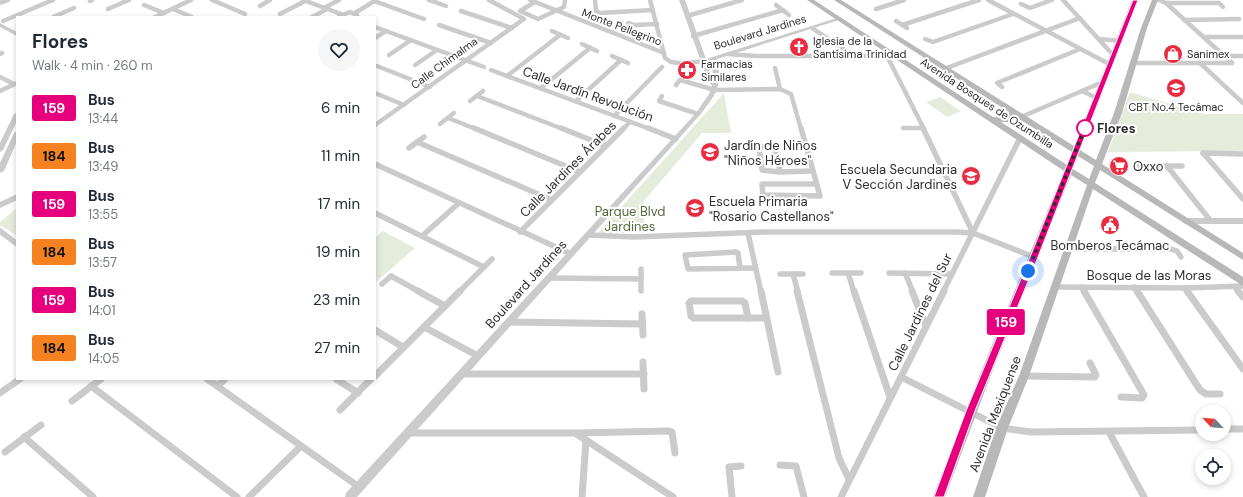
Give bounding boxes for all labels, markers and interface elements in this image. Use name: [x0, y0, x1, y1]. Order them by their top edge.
street label: Monte Pellegrino: [580, 5, 664, 49]
street label: Boulevard Jardines: [712, 11, 808, 53]
text: Flores: [32, 29, 88, 54]
button: heart: [318, 29, 360, 71]
street label: Calle Chimalma: [408, 34, 480, 92]
place label: Iglesia de la Santísima Trinidad: [813, 34, 906, 61]
church icon: Iglesia de la Santísima Trinidad: [788, 36, 810, 58]
shop icon: Sanimex: [1162, 43, 1184, 65]
place label: Sanimex: [1187, 47, 1230, 61]
street label: Avenida Bosques de Ozumbilla: [918, 55, 1056, 151]
text: Walk · 4 min · 260 m: [32, 57, 153, 74]
place label: Farmacias Similares: [701, 57, 753, 84]
pharmacy icon: Farmacias Similares: [676, 59, 698, 81]
street label: Calle Jardín Revolución: [520, 62, 656, 126]
school or university icon: CBT No.4 Tecámac: [1165, 77, 1187, 99]
text: Bus: [88, 90, 115, 110]
text: 6 min: [321, 98, 360, 118]
text: 159: [43, 99, 65, 117]
place label: CBT No.4 Tecámac: [1128, 100, 1224, 114]
text: 13:44: [88, 110, 118, 127]
street label: Calle Jardines Árabes: [515, 116, 620, 221]
marker: Flores: [1076, 119, 1094, 137]
place label: Flores: [1097, 120, 1136, 137]
place label: Jardín de Niños "Niños Héroes": [724, 137, 817, 169]
text: Bus: [88, 138, 115, 158]
school or university icon: Jardín de Niños "Niños Héroes": [699, 141, 721, 163]
text: 11 min: [321, 146, 360, 166]
text: 184: [42, 147, 66, 165]
supermarket icon: Oxxo: [1108, 155, 1130, 177]
text: 13:49: [88, 158, 118, 175]
place label: Oxxo: [1133, 158, 1164, 175]
place label: Escuela Secundaria V Sección Jardines: [840, 161, 957, 193]
school or university icon: Escuela Secundaria V Sección Jardines: [960, 165, 982, 187]
text: Bus: [88, 186, 115, 206]
place label: Escuela Primaria "Rosario Castellanos": [709, 193, 834, 225]
text: 17 min: [318, 194, 360, 214]
text: 159: [43, 195, 65, 213]
school or university icon: Escuela Primaria "Rosario Castellanos": [684, 197, 706, 219]
park label: Parque Blvd Jardines: [595, 203, 665, 235]
text: 13:55: [88, 206, 118, 223]
public building icon: Bomberos Tecámac: [1099, 214, 1121, 236]
text: Bus: [88, 234, 115, 254]
street label: Boulevard Jardines: [482, 236, 570, 332]
place label: Bomberos Tecámac: [1050, 237, 1170, 254]
text: 19 min: [316, 242, 360, 262]
text: 184: [42, 243, 66, 261]
street label: Calle Jardines del Sur: [884, 250, 956, 374]
text: 13:57: [88, 254, 117, 271]
your location: [1018, 261, 1038, 281]
street label: Bosque de las Moras: [1087, 267, 1211, 284]
text: Bus: [88, 282, 115, 302]
text: 23 min: [313, 290, 360, 310]
text: 159: [43, 291, 65, 309]
text: 14:01: [88, 302, 116, 319]
line badge: 159: [983, 309, 1029, 335]
text: 159: [995, 313, 1017, 331]
text: Bus: [88, 330, 115, 350]
text: 27 min: [314, 338, 360, 358]
text: 184: [42, 339, 66, 357]
text: 14:05: [88, 350, 119, 367]
street label: Avenida Mexiquense: [965, 353, 1025, 475]
north arrow: [1195, 405, 1231, 441]
map controls: [1195, 405, 1231, 485]
button: locate: [1195, 449, 1231, 485]

